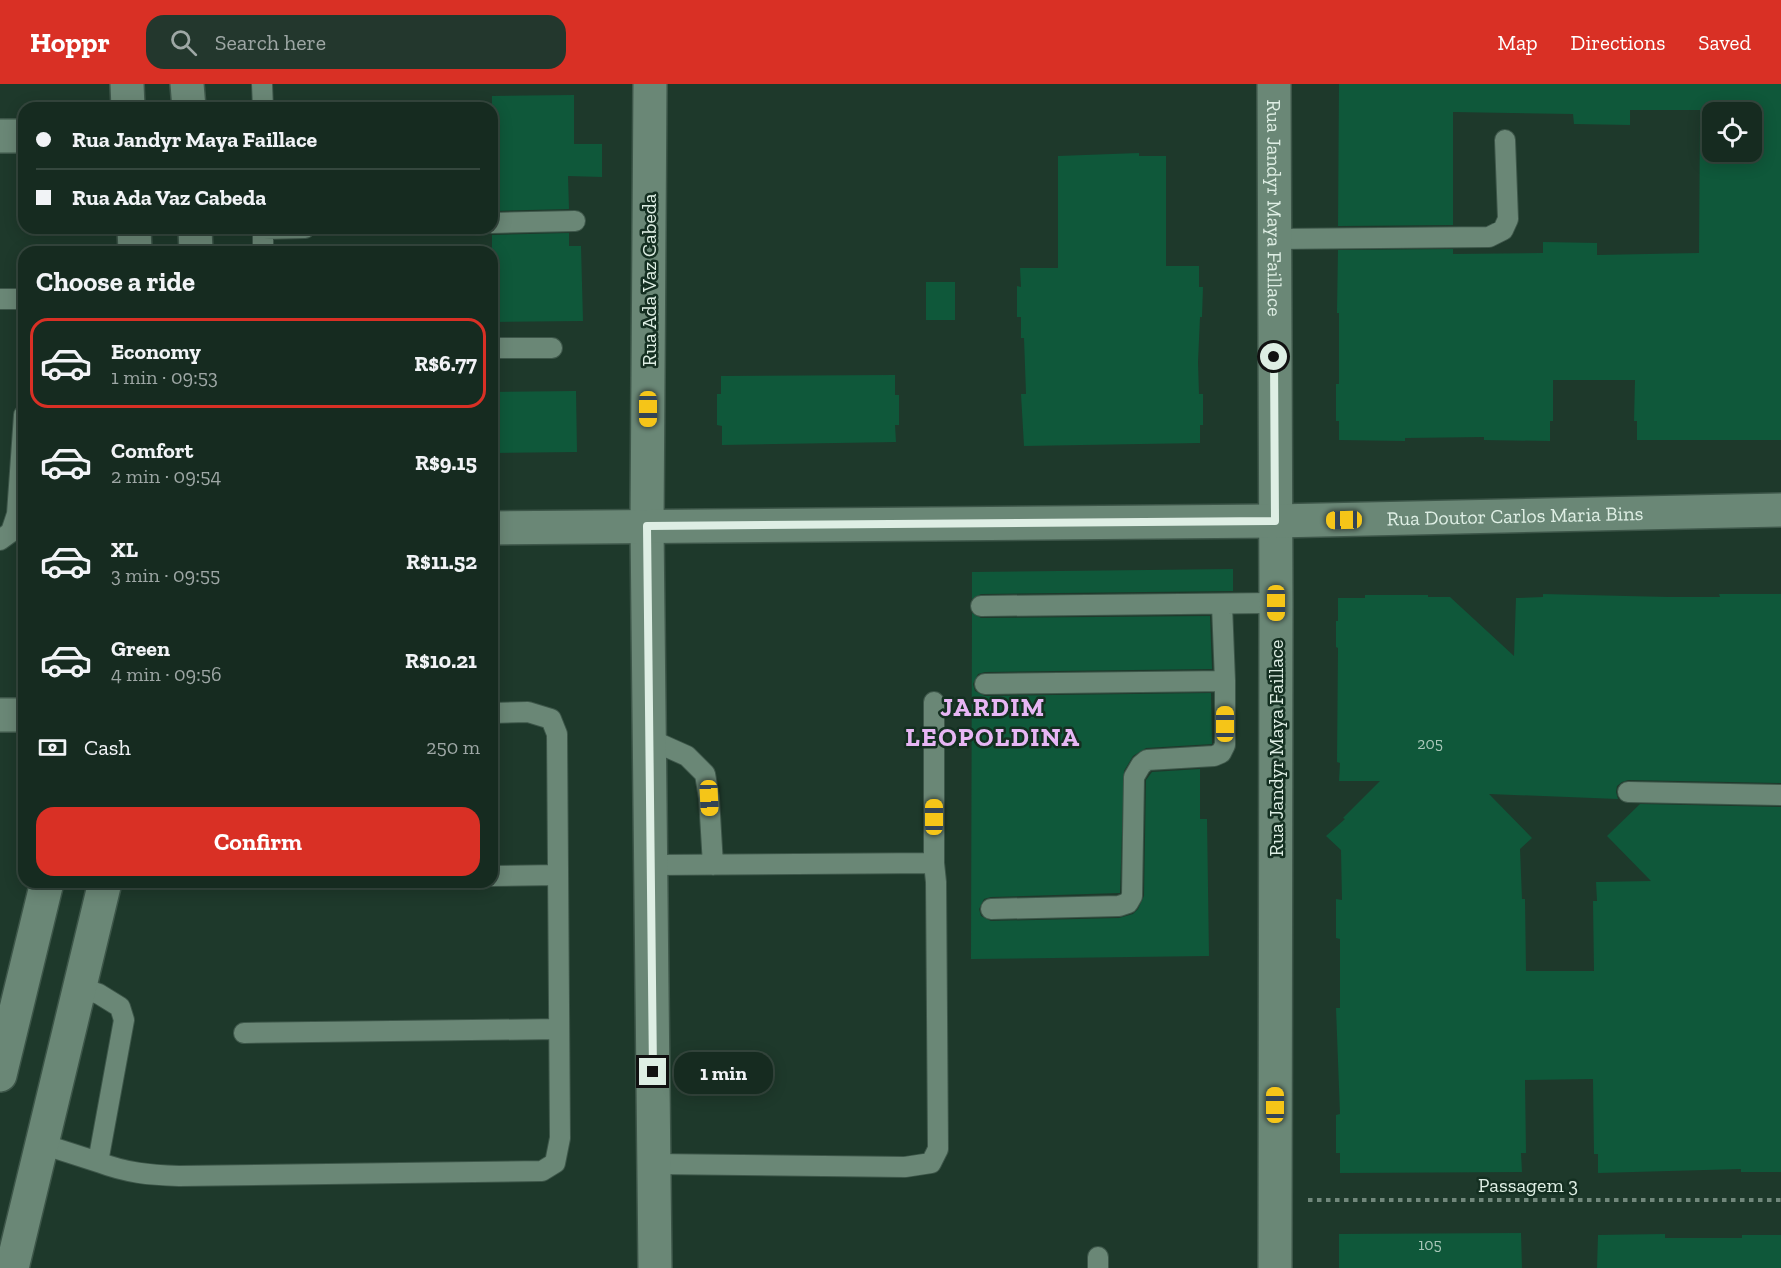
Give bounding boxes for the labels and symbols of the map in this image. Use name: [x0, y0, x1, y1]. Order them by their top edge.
street label: Rua Jandyr Maya Faillace: [1262, 99, 1287, 317]
street label: Rua Ada Vaz Cabeda: [637, 193, 661, 366]
route start: [1260, 343, 1287, 370]
car: [639, 391, 657, 427]
street label: Rua Doutor Carlos Maria Bins: [1386, 501, 1644, 531]
car: [1326, 511, 1362, 529]
car: [1267, 585, 1285, 621]
street label: Rua Jandyr Maya Faillace: [1264, 640, 1288, 856]
district label: JARDIM LEOPOLDINA: [905, 691, 1081, 753]
car: [1216, 706, 1234, 742]
house number: 205: [1417, 734, 1443, 753]
car: [699, 780, 719, 816]
car: [925, 799, 943, 835]
callout: 1 min: [674, 1051, 773, 1093]
route end: [639, 1058, 666, 1085]
car: [1266, 1087, 1284, 1123]
street label: Passagem 3: [1478, 1173, 1578, 1197]
house number: 105: [1418, 1235, 1442, 1254]

